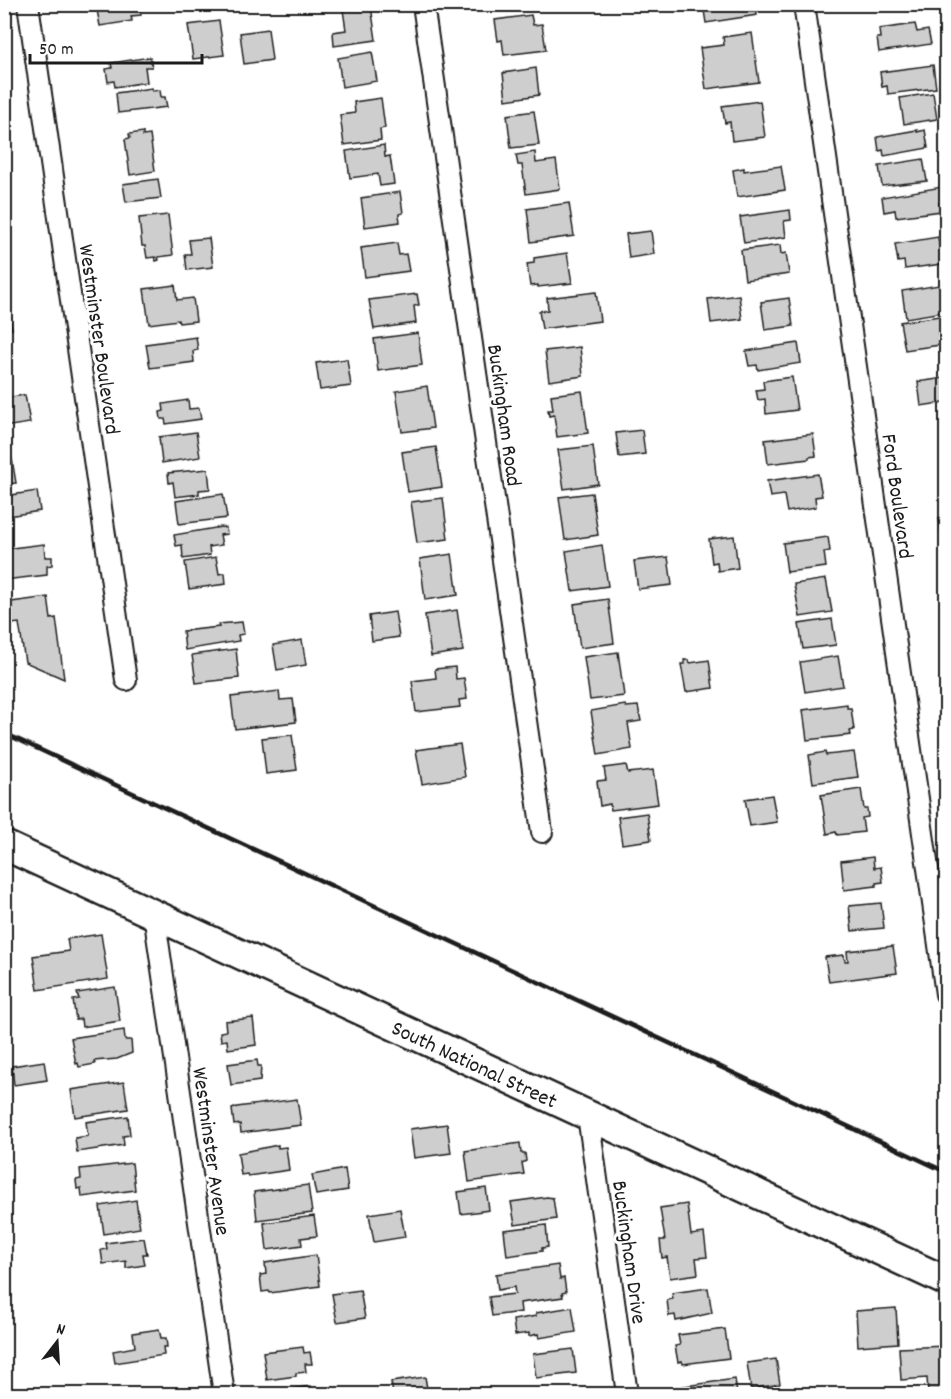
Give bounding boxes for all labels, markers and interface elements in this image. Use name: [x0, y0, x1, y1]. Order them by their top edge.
scale bar: [30, 27, 202, 65]
text: 50 m: [39, 38, 74, 63]
street label: Westminster Boulevard: [69, 242, 126, 437]
street label: Buckingham Road: [477, 342, 528, 489]
street label: Ford Boulevard: [871, 432, 920, 561]
street label: South National Street: [386, 1014, 561, 1118]
street label: Westminster Avenue: [182, 1065, 237, 1238]
street label: Buckingham Drive: [602, 1179, 653, 1326]
north arrow: [27, 1312, 87, 1372]
text: N: [54, 1318, 68, 1342]

